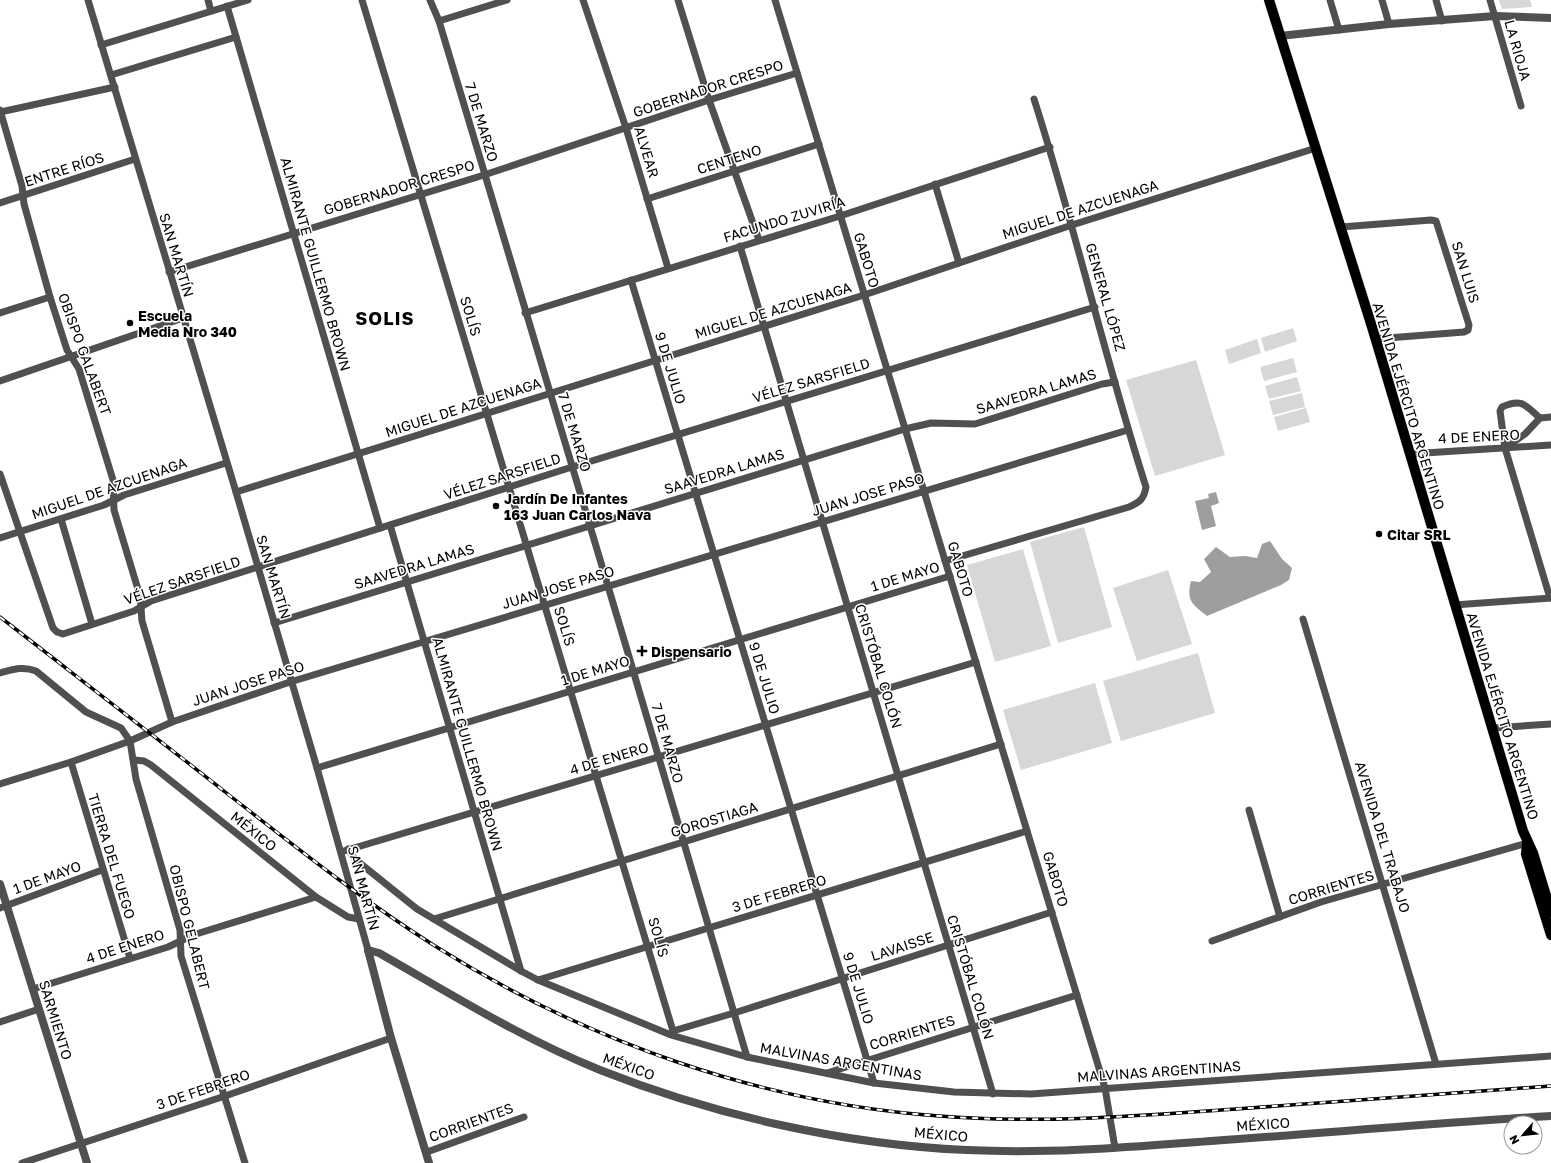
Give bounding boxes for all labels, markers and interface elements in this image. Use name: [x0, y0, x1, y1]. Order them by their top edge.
street label: LA RIOJA: [1501, 18, 1535, 83]
street label: GOBERNADOR CRESPO: [631, 56, 785, 120]
street label: 7 DE MARZO: [462, 80, 502, 164]
street label: ALVEAR: [631, 124, 663, 180]
street label: CENTENO: [695, 141, 763, 177]
street label: ENTRE RÍOS: [22, 148, 106, 190]
street label: ALMIRANTE GUILLERMO BROWN: [277, 155, 355, 373]
street label: GOBERNADOR CRESPO: [321, 156, 477, 218]
street label: MIGUEL DE AZCUENAGA: [1000, 176, 1161, 242]
street label: FACUNDO ZUVIRÍA: [721, 192, 847, 246]
street label: SAN MARTÍN: [156, 211, 198, 299]
street label: GABOTO: [851, 230, 883, 290]
street label: SAN LUIS: [1449, 239, 1483, 305]
street label: GENERAL LÓPEZ: [1082, 241, 1130, 353]
street label: MIGUEL DE AZCUENAGA: [693, 278, 854, 342]
street label: OBISPO GALABERT: [55, 291, 115, 418]
street label: SOLÍS: [457, 294, 485, 338]
street label: AVENIDA EJÉRCITO ARGENTINO: [1369, 300, 1449, 512]
place label: Escuela Media Nro 340: [138, 307, 237, 340]
district label: SOLIS: [355, 307, 415, 329]
marker: Escuela Media Nro 340: [125, 318, 135, 328]
street label: 9 DE JULIO: [652, 330, 690, 406]
street label: VÉLEZ SARSFIELD: [750, 354, 872, 406]
street label: SAAVEDRA LAMAS: [974, 365, 1098, 417]
street label: MIGUEL DE AZCUENAGA: [383, 374, 544, 440]
street label: 7 DE MARZO: [555, 390, 595, 474]
street label: 4 DE ENERO: [1438, 425, 1520, 447]
street label: SAAVEDRA LAMAS: [662, 445, 786, 497]
street label: VÉLEZ SARSFIELD: [441, 449, 563, 503]
street label: MIGUEL DE AZCUENAGA: [29, 453, 189, 523]
street label: JUAN JOSE PASO: [810, 469, 926, 519]
place label: Jardín De Infantes 163 Juan Carlos Nava: [504, 490, 651, 523]
marker: Jardín De Infantes 163 Juan Carlos Nava: [491, 501, 501, 511]
place label: Citar SRL: [1387, 526, 1451, 543]
marker: Citar SRL: [1374, 529, 1384, 539]
street label: SAN MARTÍN: [253, 533, 295, 621]
street label: GABOTO: [945, 539, 977, 599]
street label: SAAVEDRA LAMAS: [352, 540, 476, 592]
street label: VÉLEZ SARSFIELD: [122, 552, 242, 608]
street label: 1 DE MAYO: [869, 557, 941, 595]
street label: JUAN JOSE PASO: [500, 562, 616, 612]
street label: CRISTÓBAL COLÓN: [852, 602, 906, 730]
street label: SOLÍS: [551, 604, 579, 648]
street label: AVENIDA EJÉRCITO ARGENTINO: [1463, 610, 1543, 822]
street label: ALMIRANTE GUILLERMO BROWN: [429, 635, 507, 853]
street label: 9 DE JULIO: [746, 640, 784, 716]
place label: Dispensario: [651, 643, 732, 660]
marker: Dispensario: [636, 645, 648, 657]
street label: 1 DE MAYO: [559, 651, 631, 689]
street label: JUAN JOSE PASO: [190, 657, 306, 709]
street label: 7 DE MARZO: [648, 701, 688, 785]
street label: 4 DE ENERO: [568, 738, 650, 778]
street label: AVENIDA DEL TRABAJO: [1352, 759, 1414, 915]
street label: TIERRA DEL FUEGO: [85, 791, 139, 921]
street label: GOROSTIAGA: [668, 798, 760, 840]
street label: MÉXICO: [228, 807, 280, 855]
street label: SAN MARTÍN: [345, 844, 383, 932]
street label: GABOTO: [1040, 849, 1072, 909]
street label: 1 DE MAYO: [11, 857, 83, 897]
street label: OBISPO GELABERT: [166, 863, 214, 992]
street label: CORRIENTES: [1286, 866, 1376, 908]
street label: 3 DE FEBRERO: [730, 871, 828, 915]
street label: CRISTÓBAL COLÓN: [944, 913, 998, 1041]
street label: SOLÍS: [645, 915, 673, 959]
street label: 4 DE ENERO: [84, 925, 166, 967]
street label: LAVAISSE: [869, 928, 935, 964]
street label: 9 DE JULIO: [840, 950, 878, 1026]
street label: SARMIENTO: [36, 978, 76, 1062]
street label: CORRIENTES: [867, 1011, 957, 1053]
street label: MALVINAS ARGENTINAS: [759, 1038, 923, 1084]
street label: MÉXICO: [601, 1049, 657, 1083]
street label: MALVINAS ARGENTINAS: [1077, 1057, 1241, 1085]
street label: 3 DE FEBRERO: [154, 1065, 252, 1113]
street label: CORRIENTES: [426, 1099, 516, 1145]
street label: MÉXICO: [1235, 1114, 1291, 1134]
north arrow: [1503, 1115, 1543, 1155]
street label: MÉXICO: [913, 1123, 969, 1145]
text: N: [1506, 1133, 1521, 1147]

